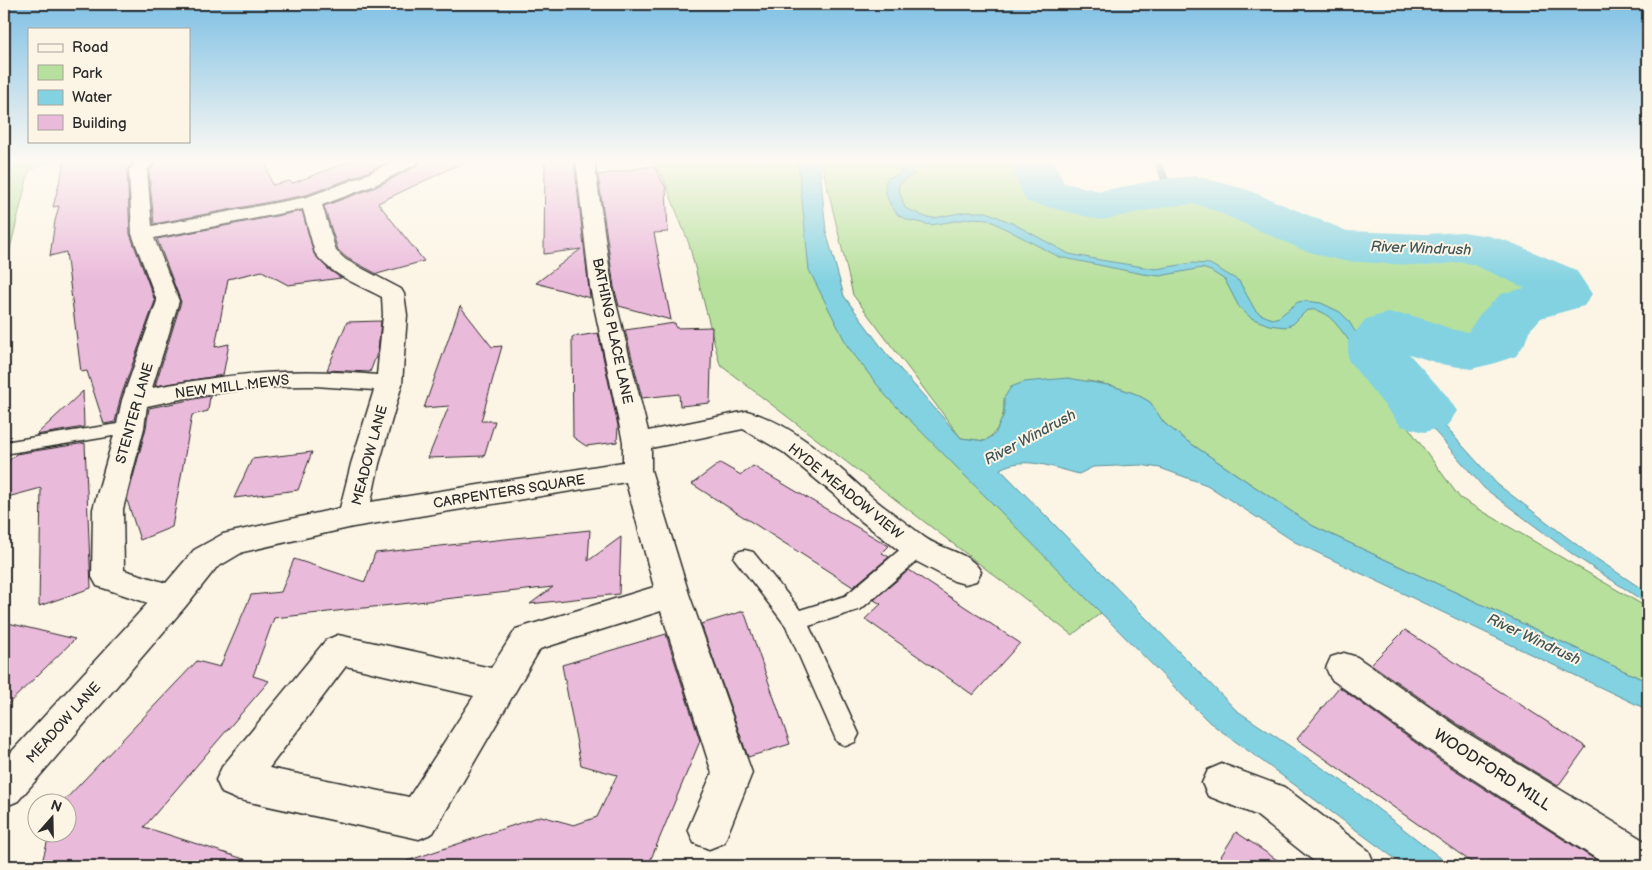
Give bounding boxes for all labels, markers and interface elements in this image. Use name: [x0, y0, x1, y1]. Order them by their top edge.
legend: [28, 28, 190, 142]
text: Road: [72, 38, 108, 57]
text: Park: [72, 64, 103, 83]
text: Water: [72, 88, 112, 107]
text: Building: [72, 114, 127, 133]
water label: River Windrush: [1370, 237, 1472, 260]
street label: BATHING PLACE LANE: [589, 257, 636, 406]
street label: STENTER LANE: [112, 361, 157, 466]
street label: NEW MILL MEWS: [174, 371, 290, 402]
street label: MEADOW LANE: [348, 403, 391, 507]
water label: River Windrush: [981, 405, 1079, 470]
street label: HYDE MEADOW VIEW: [785, 440, 907, 543]
street label: CARPENTERS SQUARE: [432, 471, 586, 512]
water label: River Windrush: [1484, 610, 1584, 669]
street label: MEADOW LANE: [23, 678, 104, 766]
street label: WOODFORD MILL: [1430, 725, 1555, 816]
north arrow: [28, 792, 78, 842]
text: N: [48, 796, 64, 816]

